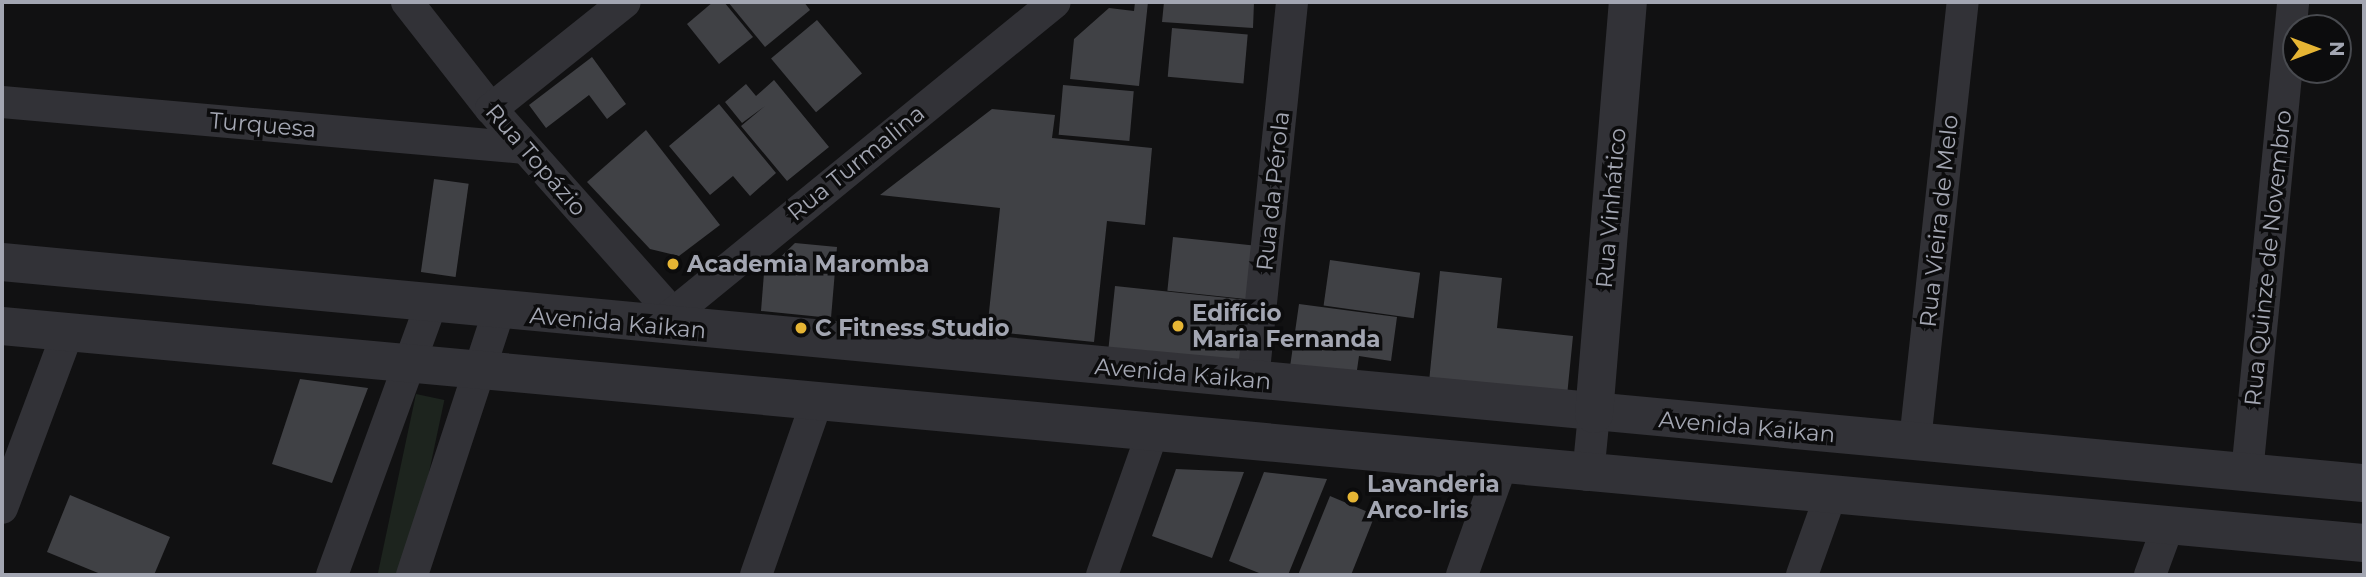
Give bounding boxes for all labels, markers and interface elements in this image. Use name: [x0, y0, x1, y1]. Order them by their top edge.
north arrow: [2282, 14, 2352, 84]
text: N: [2325, 41, 2348, 57]
street label: Rua Topázio: [480, 98, 592, 222]
street label: Rua Turmalina: [782, 99, 930, 227]
street label: Turquesa: [208, 107, 318, 143]
street label: Rua Quinze de Novembro: [2239, 109, 2297, 407]
street label: Rua da Pérola: [1251, 110, 1295, 272]
street label: Rua Vieira de Melo: [1914, 113, 1964, 329]
street label: Rua Vinhático: [1590, 127, 1632, 289]
place label: Academia Maromba: [687, 250, 929, 278]
marker: Academia Maromba: [665, 256, 681, 272]
place label: Edifício Maria Fernanda: [1192, 299, 1381, 353]
street label: Avenida Kaikan: [529, 302, 707, 344]
place label: C Fitness Studio: [815, 314, 1010, 342]
marker: Edifício Maria Fernanda: [1170, 318, 1186, 334]
marker: C Fitness Studio: [793, 320, 809, 336]
street label: Avenida Kaikan: [1094, 353, 1272, 395]
street label: Avenida Kaikan: [1658, 406, 1836, 448]
place label: Lavanderia Arco-Iris: [1367, 470, 1500, 524]
marker: Lavanderia Arco-Iris: [1345, 489, 1361, 505]

